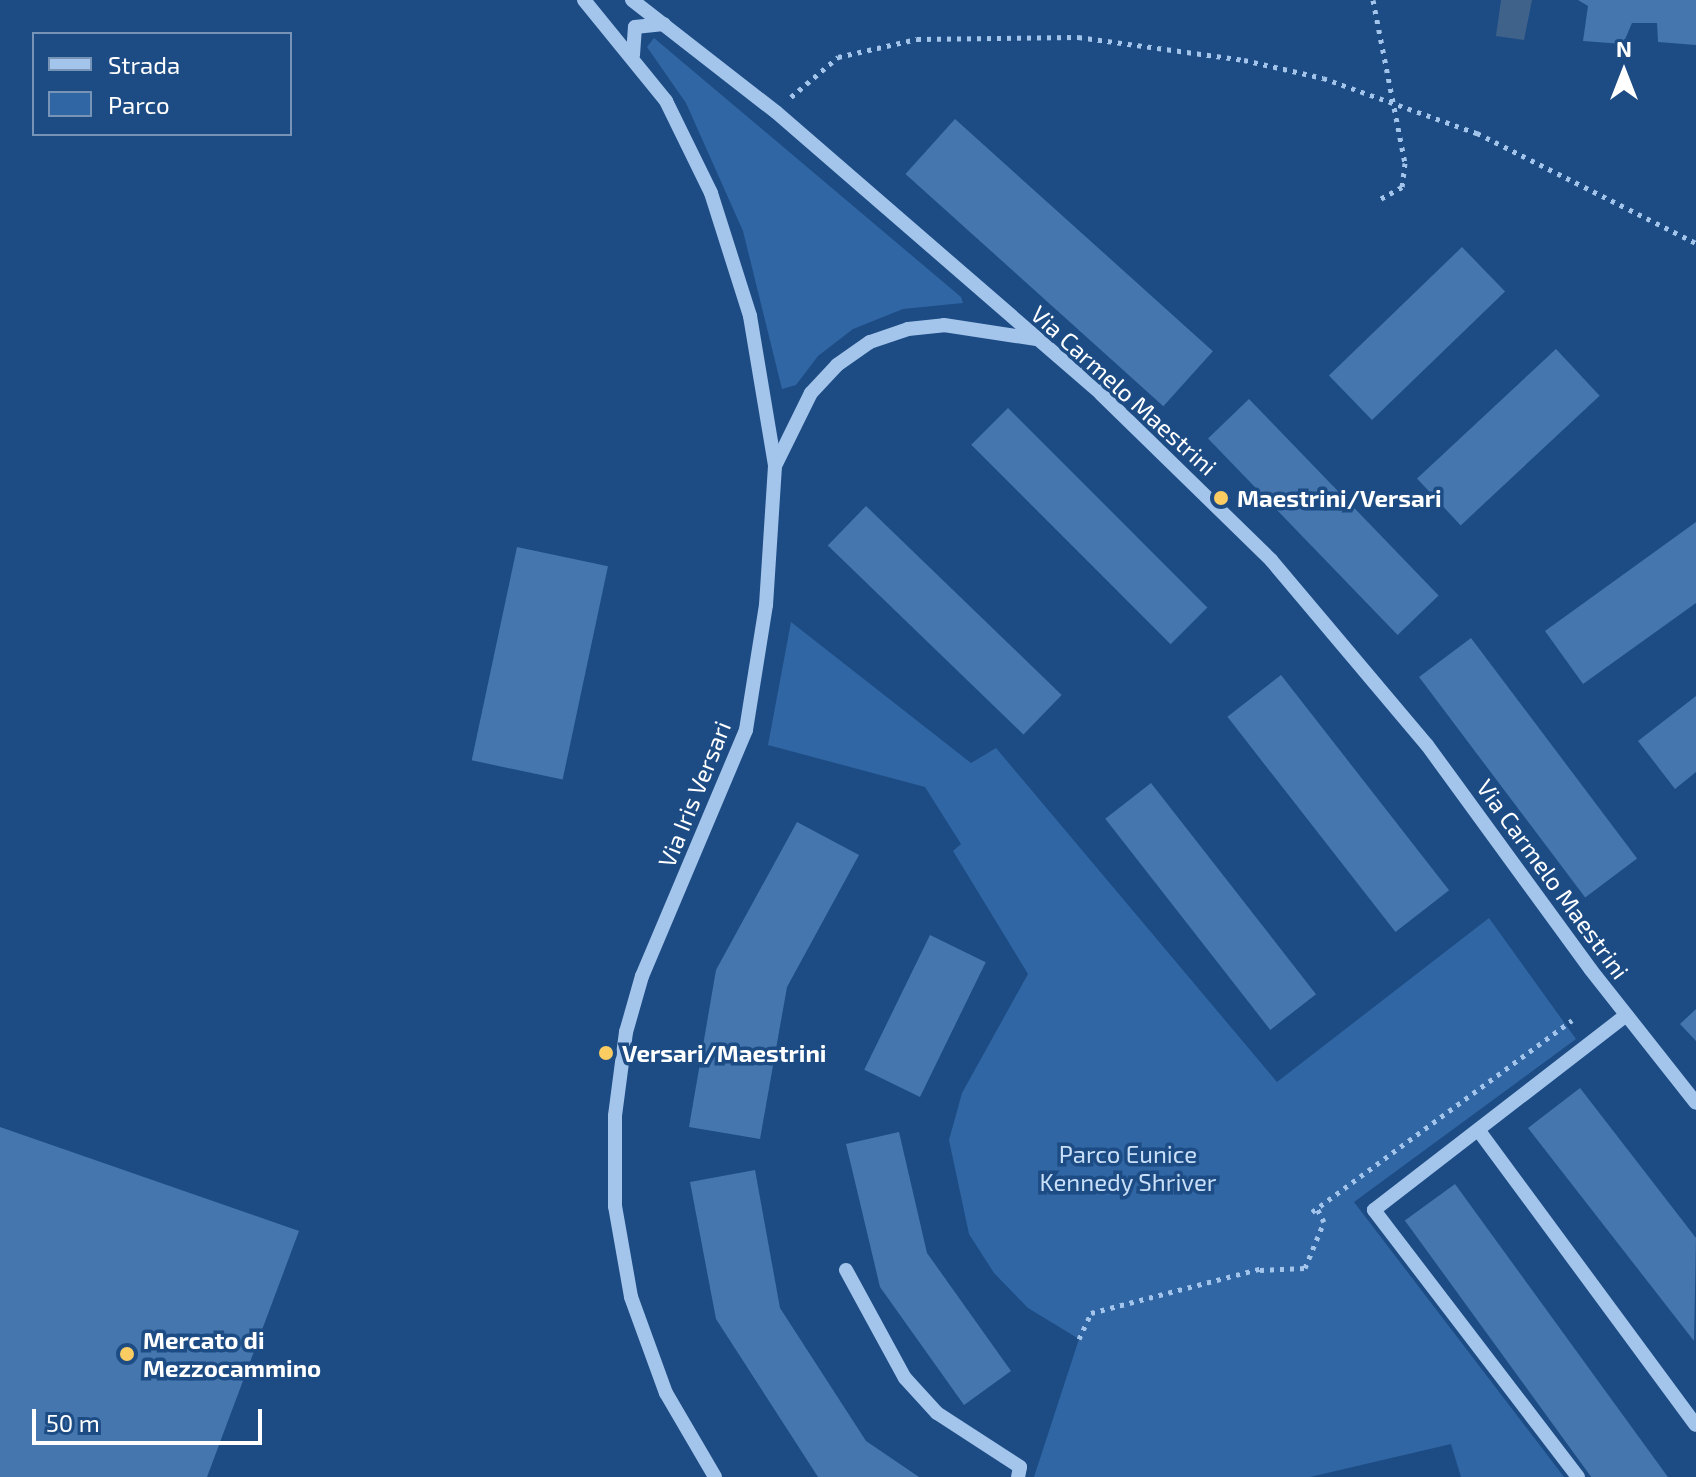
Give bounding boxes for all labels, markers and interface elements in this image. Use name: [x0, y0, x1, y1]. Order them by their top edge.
legend: [32, 32, 292, 136]
north arrow: [1584, 32, 1664, 112]
text: N: [1616, 35, 1632, 61]
text: Strada: [108, 50, 180, 79]
text: Parco: [108, 90, 170, 119]
street label: Via Carmelo Maestrini: [1025, 299, 1223, 481]
place label: Maestrini/Versari: [1237, 484, 1442, 512]
marker: Maestrini/Versari: [1212, 489, 1230, 507]
street label: Via Iris Versari: [651, 716, 737, 872]
street label: Via Carmelo Maestrini: [1471, 774, 1635, 984]
place label: Versari/Maestrini: [622, 1039, 826, 1067]
marker: Versari/Maestrini: [597, 1044, 615, 1062]
park label: Parco Eunice Kennedy Shriver: [1039, 1140, 1217, 1196]
place label: Mercato di Mezzocammino: [143, 1326, 321, 1382]
marker: Mercato di Mezzocammino: [118, 1345, 136, 1363]
scale bar: [36, 1393, 266, 1443]
text: 50 m: [46, 1408, 100, 1437]

